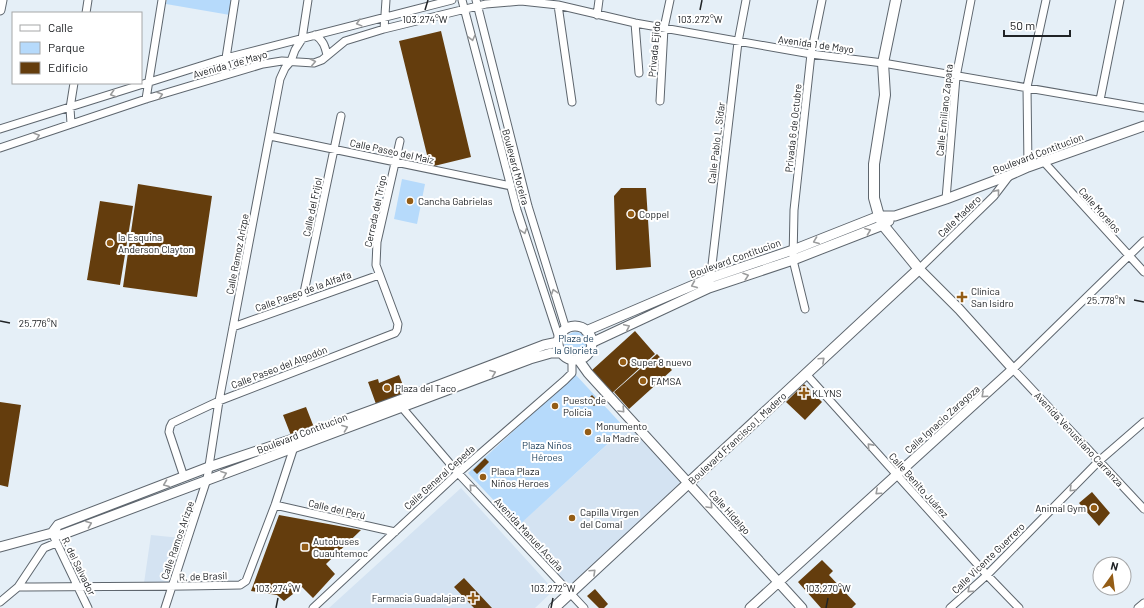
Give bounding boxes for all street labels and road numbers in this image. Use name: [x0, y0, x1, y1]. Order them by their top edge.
street label: Privada Ejido: [646, 20, 662, 78]
street label: Avenida 1 de Mayo: [777, 33, 855, 55]
street label: Avenida 1 de Mayo: [192, 48, 268, 80]
street label: Calle Emiliano Zapata: [933, 63, 955, 157]
street label: Privada 6 de Octubre: [782, 83, 804, 173]
street label: Calle Pablo L. Sidar: [705, 101, 727, 185]
street label: Boulevard Moreira: [500, 128, 532, 206]
street label: Boulevard Contitucion: [991, 130, 1085, 176]
street label: Calle Paseo del Maíz: [349, 136, 436, 166]
street label: Cerrada del Trigo: [361, 174, 389, 248]
street label: Calle del Frijol: [300, 176, 324, 238]
street label: Calle Morelos: [1076, 185, 1124, 235]
street label: Calle Madero: [935, 193, 983, 239]
street label: Calle Ramoz Arizpe: [223, 213, 251, 295]
street label: Boulevard Contitucion: [688, 236, 782, 280]
street label: Calle Paseo de la Alfalfa: [253, 268, 353, 314]
street label: Calle Paseo del Algodón: [229, 343, 329, 391]
street label: Calle Ignacio Zaragoza: [902, 382, 982, 456]
street label: Boulevard Francisco I. Madero: [686, 389, 788, 487]
street label: Avenida Venustiano Carranza: [1032, 389, 1126, 489]
street label: Boulevard Contitucion: [255, 410, 349, 456]
street label: Calle General Cepeda: [401, 442, 477, 512]
street label: Calle Benito Juárez: [887, 450, 952, 520]
street label: Calle Hidalgo: [707, 487, 753, 537]
street label: Avenida Manuel Acuña: [492, 495, 566, 573]
street label: Calle del Perú: [307, 497, 367, 521]
street label: Calle Ramos Arizpe: [158, 499, 196, 581]
street label: Calle Vicente Guerrero: [949, 520, 1027, 596]
street label: R. del Salvador: [60, 535, 98, 597]
street label: R. de Brasil: [179, 569, 227, 583]

